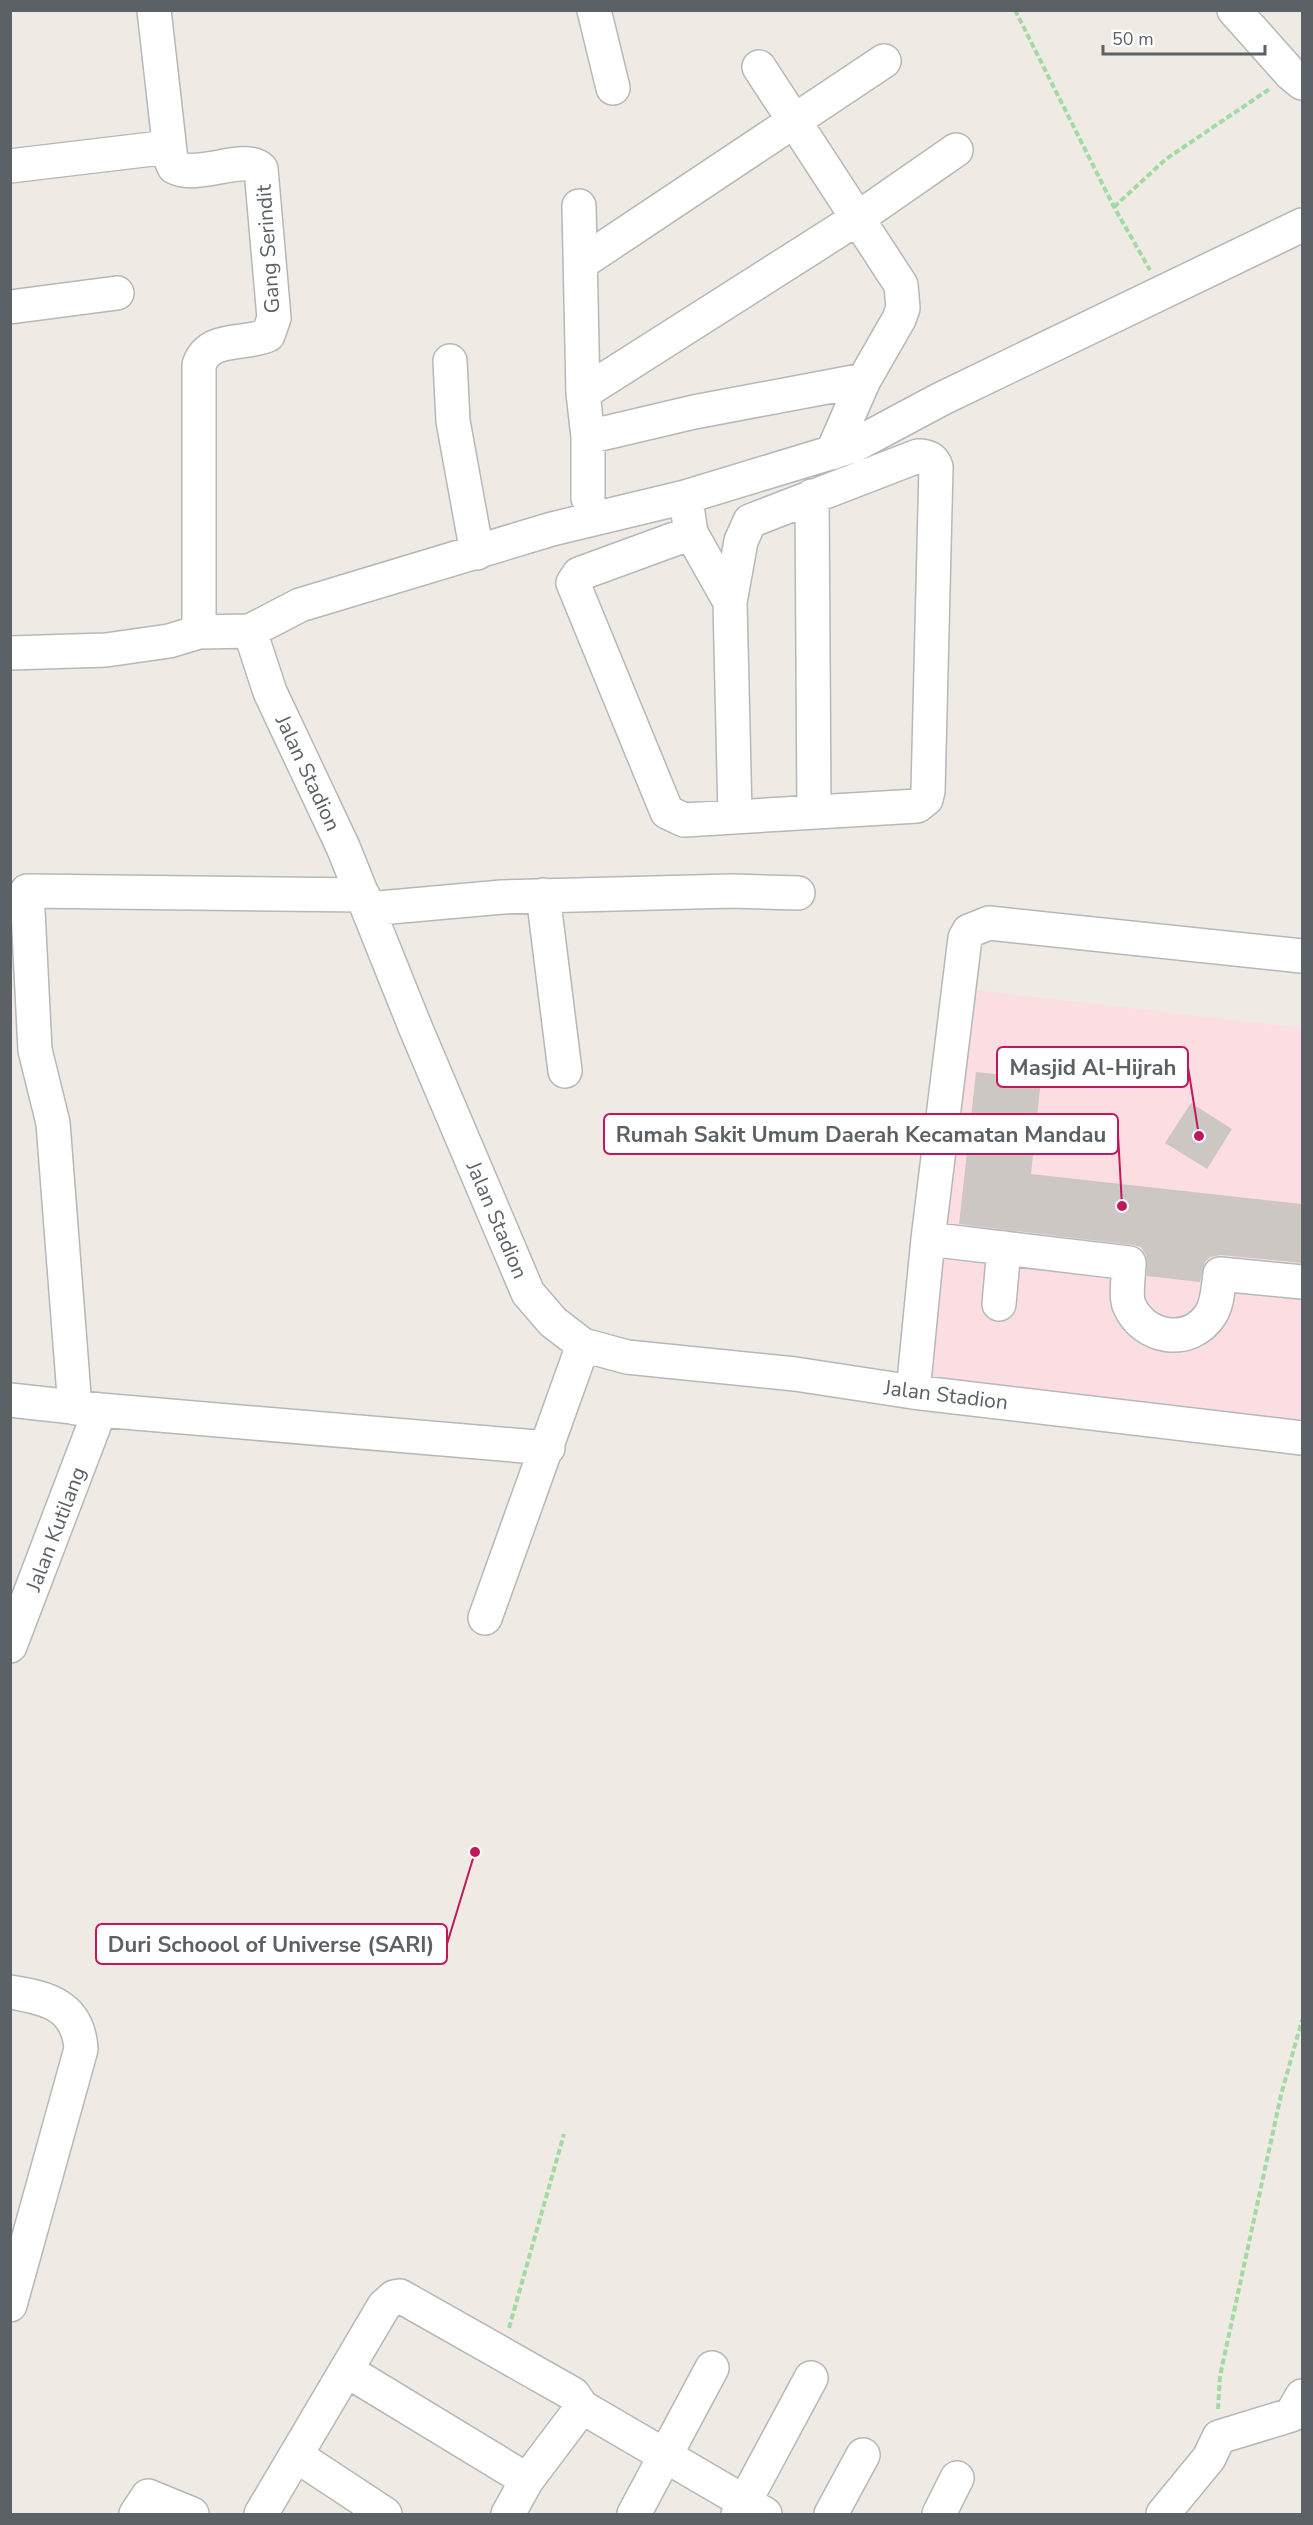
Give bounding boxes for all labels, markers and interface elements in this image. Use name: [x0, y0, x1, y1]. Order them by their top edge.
scale bar: [1103, 18, 1265, 56]
text: 50 m: [1112, 27, 1154, 51]
street label: Gang Serindit: [249, 183, 286, 314]
street label: Jalan Stadion: [269, 710, 347, 835]
callout: Masjid Al-Hijrah: [997, 1047, 1188, 1087]
text: Masjid Al-Hijrah: [1010, 1053, 1176, 1083]
callout: Rumah Sakit Umum Daerah Kecamatan Mandau: [604, 1114, 1118, 1154]
text: Rumah Sakit Umum Daerah Kecamatan Mandau: [616, 1120, 1106, 1150]
street label: Jalan Stadion: [459, 1156, 534, 1283]
street label: Jalan Stadion: [881, 1373, 1010, 1416]
street label: Jalan Kutilang: [19, 1463, 93, 1596]
callout: Duri Schoool of Universe (SARI): [96, 1924, 447, 1964]
text: Duri Schoool of Universe (SARI): [108, 1930, 434, 1960]

